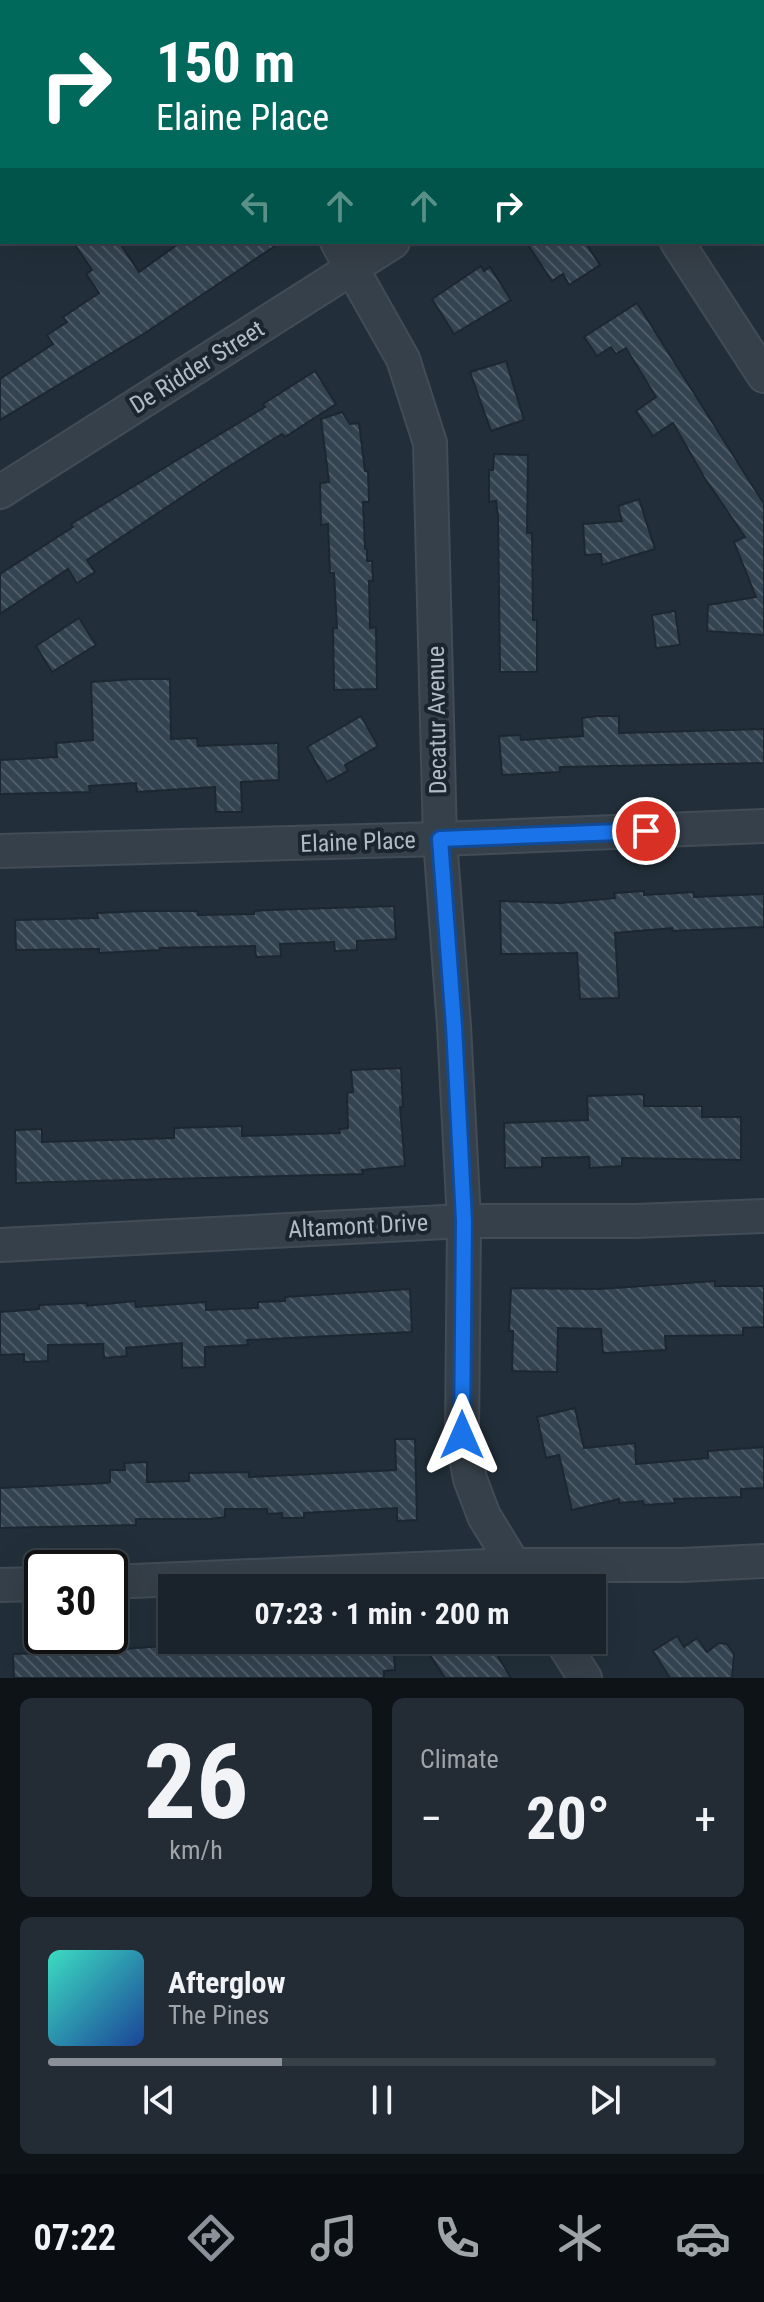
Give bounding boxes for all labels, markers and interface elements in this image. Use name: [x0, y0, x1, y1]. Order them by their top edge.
text: 150 m: [156, 30, 295, 96]
icon: right: [24, 32, 128, 136]
text: Elaine Place: [156, 97, 329, 139]
icon: left: [234, 184, 278, 228]
icon: ahead: [318, 184, 362, 228]
icon: ahead: [402, 184, 446, 228]
icon: right: [486, 184, 530, 228]
street label: De Ridder Street: [125, 315, 269, 419]
street label: Decatur Avenue: [422, 646, 452, 794]
pin: [612, 797, 680, 865]
icon: arrive: [624, 809, 668, 853]
street label: Elaine Place: [300, 826, 416, 858]
street label: Altamont Drive: [287, 1208, 429, 1244]
position arrow: [420, 1393, 504, 1477]
speed limit sign: 30: [24, 1550, 128, 1654]
text: 07:23 · 1 min · 200 m: [255, 1596, 509, 1631]
text: 26: [143, 1722, 249, 1843]
text: Climate: [420, 1744, 499, 1774]
text: 20°: [526, 1783, 610, 1854]
text: −: [420, 1793, 442, 1845]
text: +: [694, 1793, 716, 1845]
text: km/h: [169, 1835, 223, 1865]
text: Afterglow: [168, 1965, 286, 2000]
text: The Pines: [168, 2000, 269, 2030]
icon: previous: [137, 2078, 181, 2122]
icon: pause: [360, 2078, 404, 2122]
icon: next: [583, 2078, 627, 2122]
icon: directions: [183, 2210, 239, 2266]
icon: music: [306, 2210, 362, 2266]
icon: phone: [429, 2210, 485, 2266]
icon: climate: [552, 2210, 608, 2266]
icon: car: [675, 2210, 731, 2266]
text: 07:22: [33, 2217, 116, 2259]

